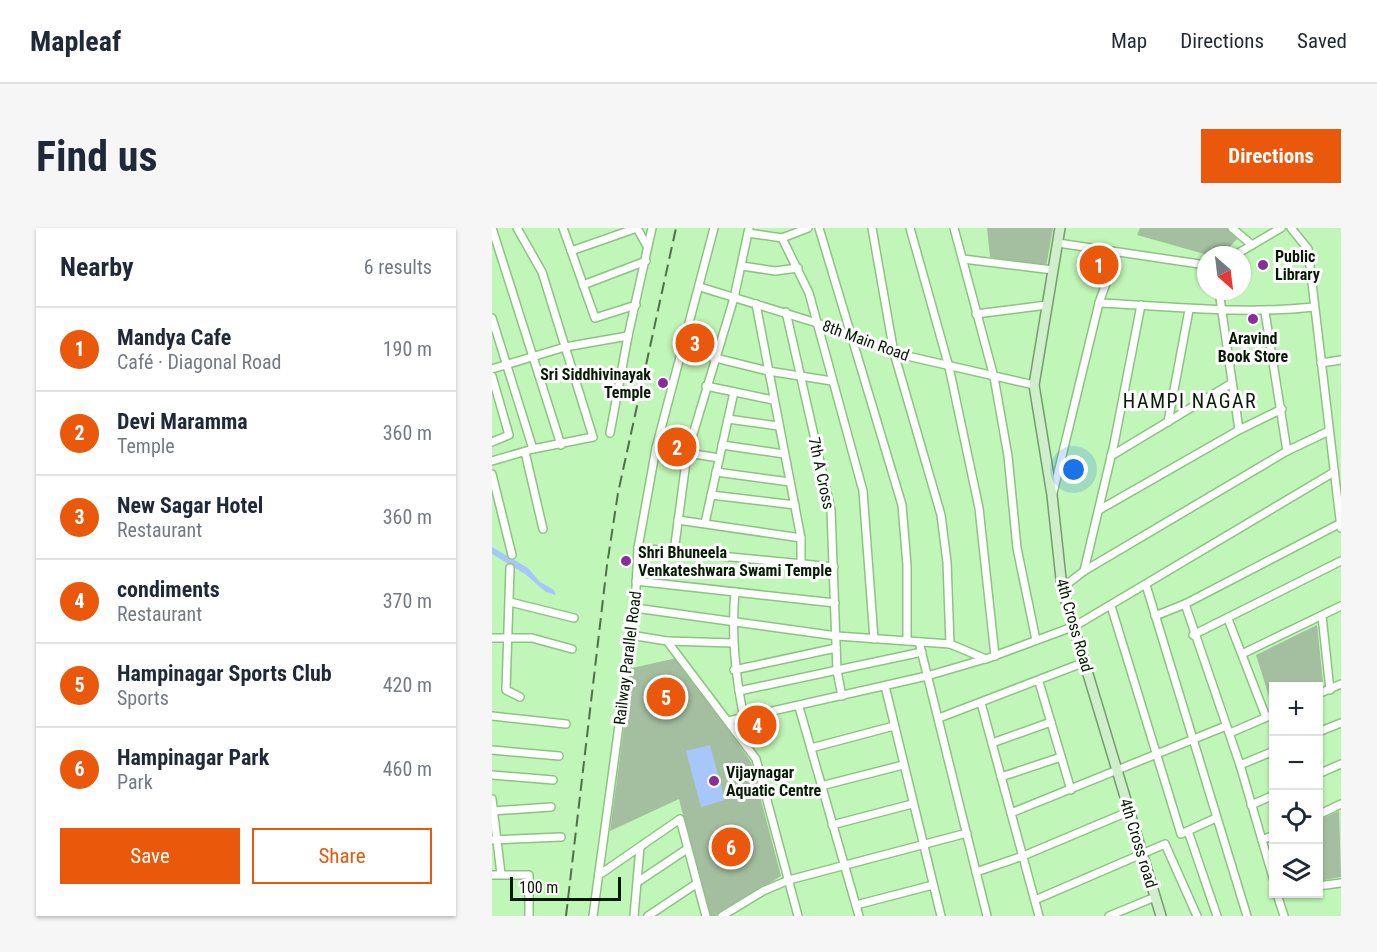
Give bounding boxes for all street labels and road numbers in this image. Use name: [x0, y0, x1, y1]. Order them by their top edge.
street label: 8th Main Road: [820, 316, 912, 365]
street label: 7th A Cross: [805, 435, 838, 511]
street label: 4th Cross Road: [1052, 576, 1097, 674]
street label: Railway Parallel Road: [610, 590, 645, 726]
street label: 4th Cross road: [1116, 796, 1161, 890]

